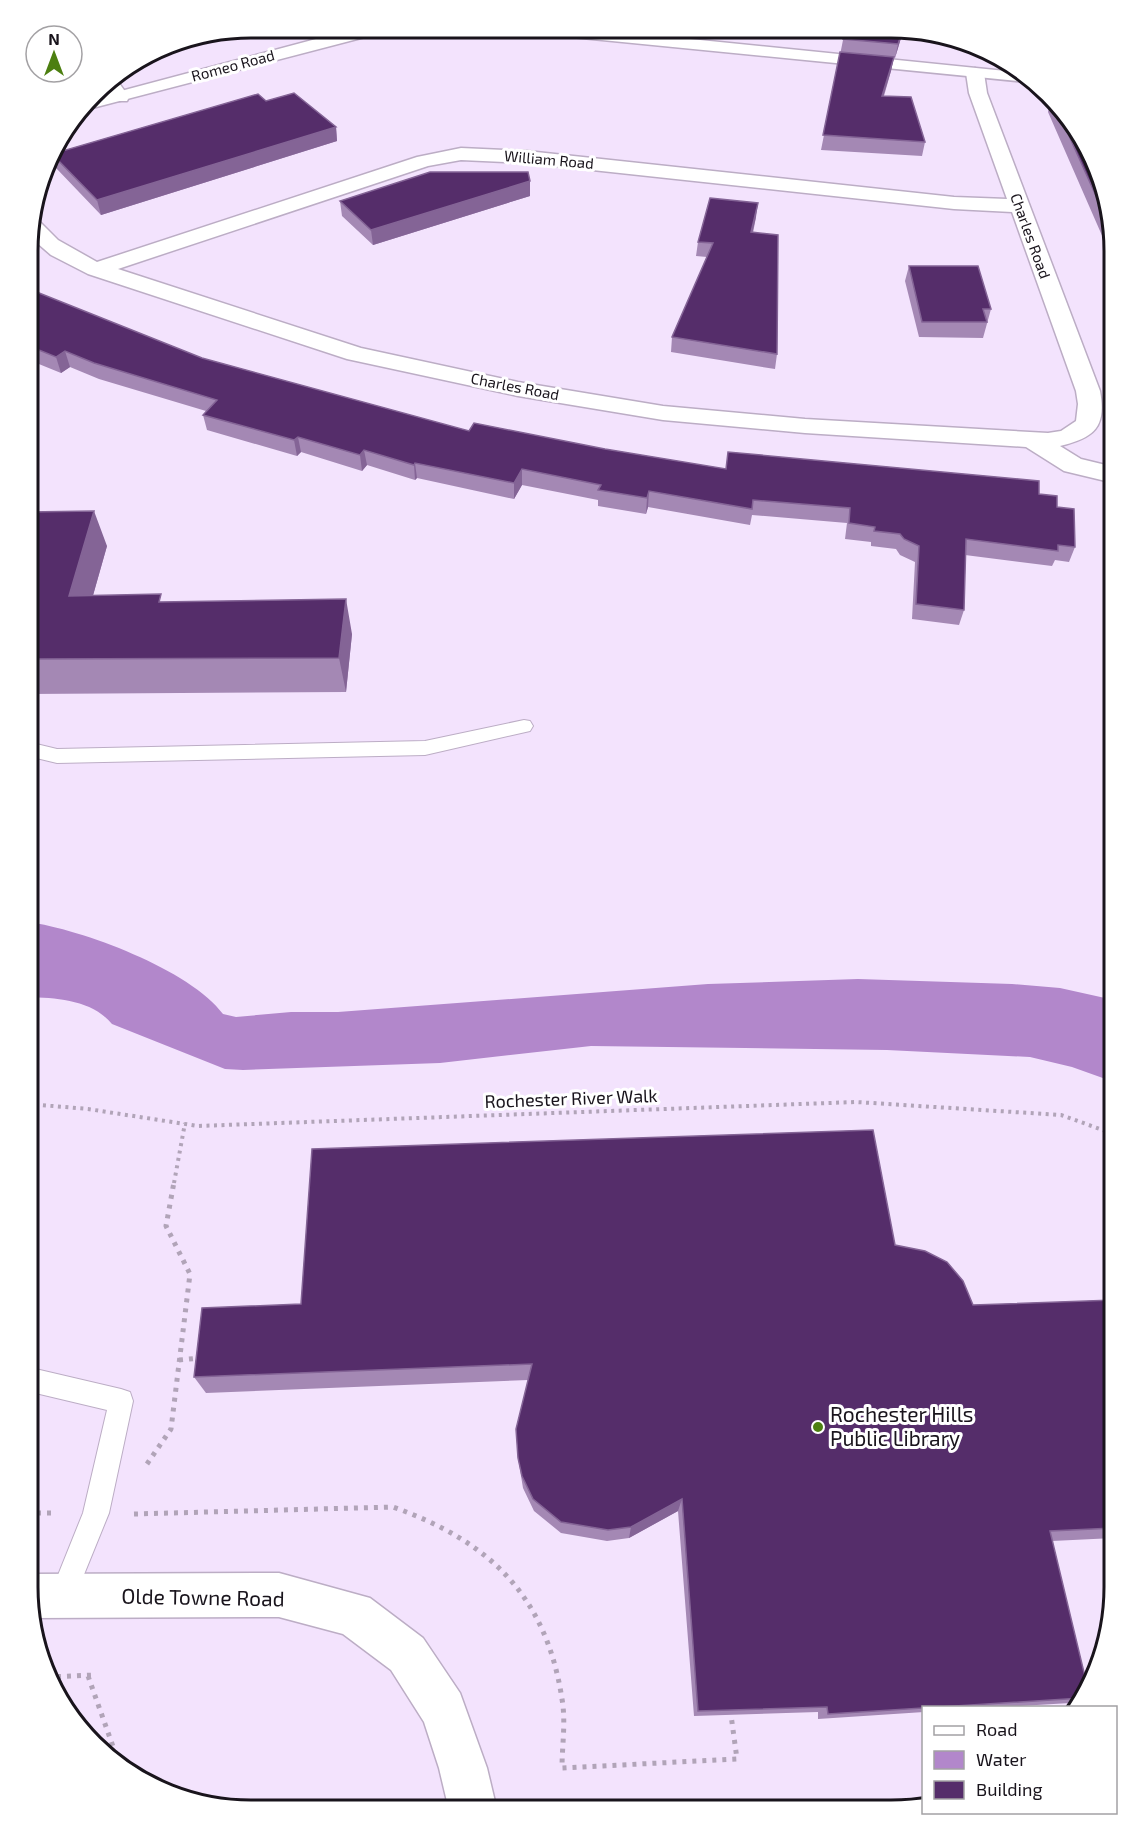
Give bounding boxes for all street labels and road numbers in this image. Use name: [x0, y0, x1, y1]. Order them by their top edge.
street label: Romeo Road: [189, 45, 276, 85]
street label: William Road: [504, 146, 595, 172]
street label: Charles Road: [1007, 191, 1055, 281]
street label: Charles Road: [470, 369, 561, 403]
street label: Rochester River Walk: [484, 1084, 658, 1112]
street label: Olde Towne Road: [121, 1583, 285, 1610]

